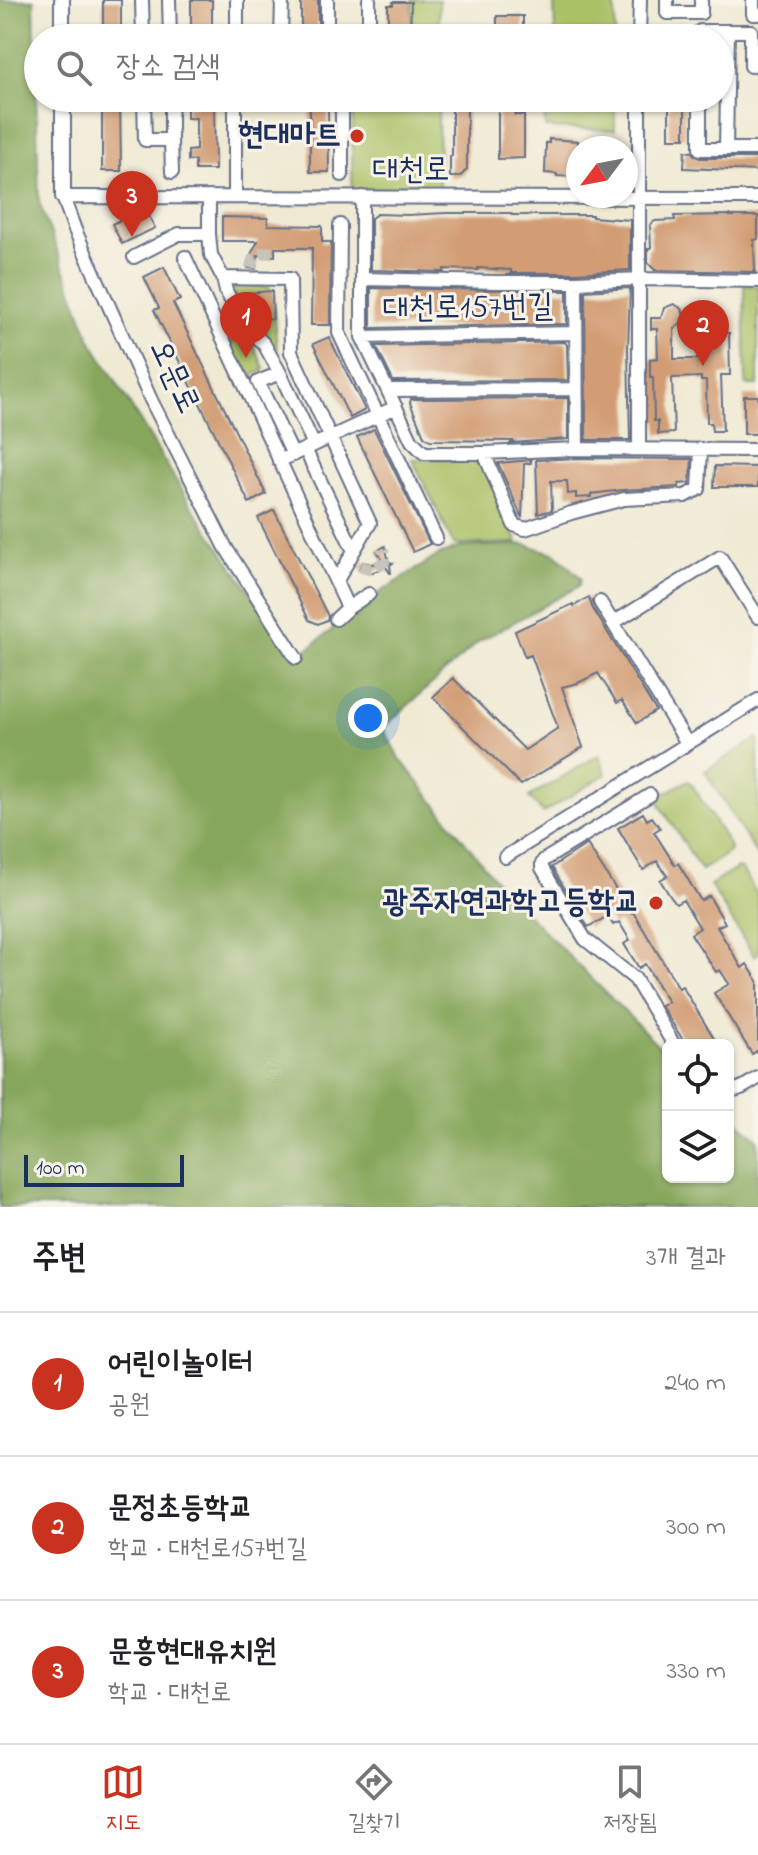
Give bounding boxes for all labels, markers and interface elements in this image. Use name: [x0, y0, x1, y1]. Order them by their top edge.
search box: [24, 24, 734, 112]
icon: search: [52, 46, 96, 90]
text: 장소 검색: [116, 46, 220, 90]
place label: 현대마트: [238, 113, 341, 160]
marker: 현대마트: [348, 127, 366, 145]
north arrow: [566, 136, 638, 208]
street label: 대천로: [372, 148, 450, 195]
pin: 3: [106, 171, 158, 237]
street label: 대천로157번길: [382, 284, 554, 334]
pin: 1: [220, 292, 272, 358]
pin: 2: [677, 300, 729, 366]
street label: 오문로: [135, 332, 211, 422]
your location: [348, 698, 388, 738]
place label: 광주자연과학고등학교: [383, 880, 640, 927]
marker: 광주자연과학고등학교: [647, 894, 665, 912]
map controls: [662, 1039, 734, 1183]
button: locate: [662, 1039, 734, 1111]
button: layers: [662, 1111, 734, 1183]
scale bar: [24, 1151, 184, 1187]
text: 100 m: [36, 1153, 85, 1185]
text: 주변: [32, 1234, 87, 1284]
text: 3개 결과: [646, 1240, 726, 1278]
text: 어린이놀이터: [108, 1343, 253, 1387]
text: 1: [54, 1365, 62, 1403]
text: 240 m: [664, 1365, 726, 1403]
text: 공원: [108, 1387, 150, 1425]
text: 문정초등학교: [108, 1487, 253, 1531]
text: 2: [52, 1509, 64, 1547]
text: 300 m: [666, 1509, 726, 1547]
text: 학교 · 대천로157번길: [108, 1531, 307, 1569]
text: 문흥현대유치원: [108, 1631, 277, 1675]
text: 3: [53, 1653, 63, 1691]
text: 330 m: [667, 1653, 726, 1691]
text: 학교 · 대천로: [108, 1675, 231, 1713]
tab: 지도: [101, 1760, 145, 1840]
tab: 길찾기: [348, 1760, 401, 1840]
tab: 저장됨: [604, 1760, 657, 1840]

